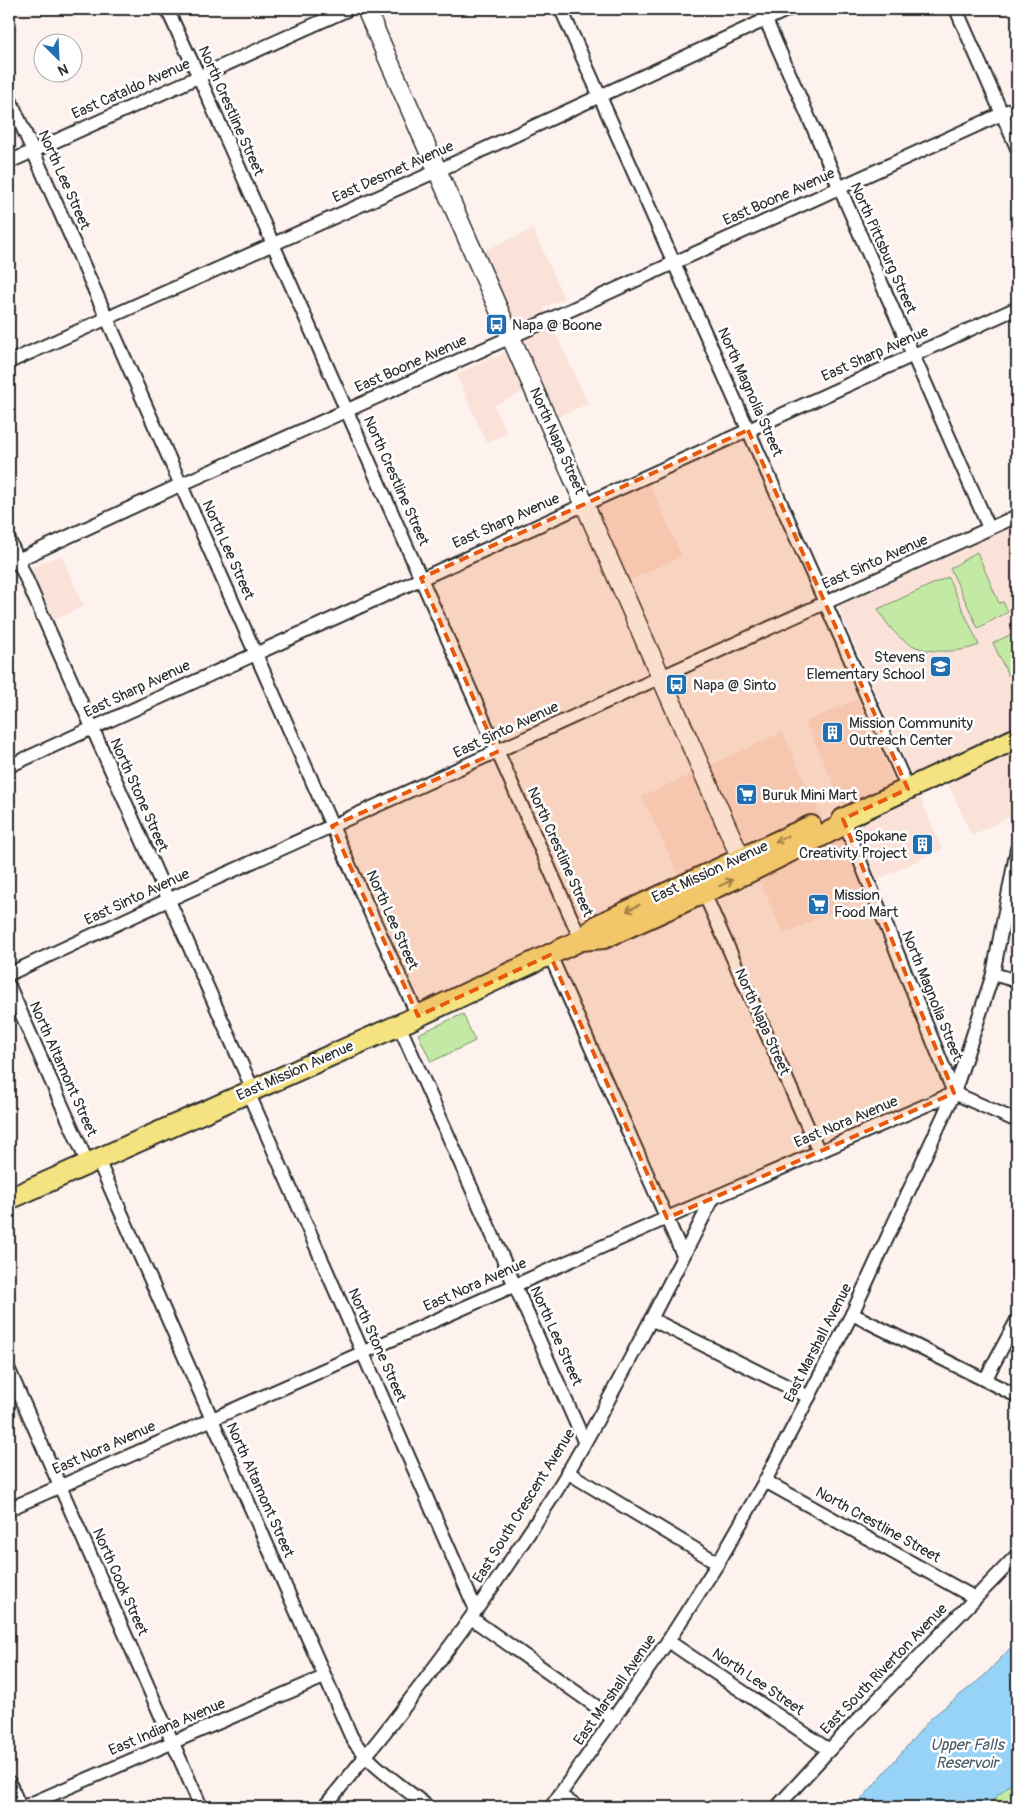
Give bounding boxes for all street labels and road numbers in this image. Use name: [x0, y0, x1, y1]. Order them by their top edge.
street label: North Crestline Street: [194, 43, 269, 180]
street label: East Cataldo Avenue: [69, 54, 194, 124]
street label: North Lee Street: [34, 127, 95, 234]
street label: East Desmet Avenue: [330, 137, 457, 207]
street label: East Boone Avenue: [720, 164, 838, 230]
street label: North Pittsburg Street: [846, 180, 921, 317]
street label: East Sharp Avenue: [818, 322, 932, 386]
street label: North Magnolia Street: [713, 325, 787, 460]
street label: East Boone Avenue: [352, 331, 470, 397]
street label: North Napa Street: [525, 385, 589, 498]
street label: North Crestline Street: [359, 413, 434, 550]
street label: East Sharp Avenue: [449, 489, 563, 553]
street label: North Lee Street: [198, 497, 259, 604]
street label: East Sinto Avenue: [819, 530, 931, 594]
street label: East Sharp Avenue: [81, 656, 194, 722]
street label: East Sinto Avenue: [450, 697, 562, 763]
street label: North Stone Street: [105, 735, 173, 856]
street label: North Crestline Street: [523, 784, 598, 921]
street label: East Mission Avenue: [649, 836, 772, 907]
street label: East Sinto Avenue: [81, 864, 193, 930]
street label: North Lee Street: [362, 867, 423, 974]
street label: North Magnolia Street: [897, 928, 967, 1065]
street label: North Napa Street: [730, 966, 794, 1079]
street label: North Altamont Street: [25, 999, 102, 1140]
street label: East Mission Avenue: [234, 1036, 357, 1105]
street label: East Nora Avenue: [791, 1091, 901, 1152]
street label: East Nora Avenue: [421, 1254, 530, 1316]
street label: East Marshall Avenue: [780, 1280, 857, 1406]
street label: North Lee Street: [526, 1283, 587, 1390]
street label: North Stone Street: [343, 1285, 411, 1406]
street label: East Nora Avenue: [50, 1417, 159, 1479]
street label: North Altamont Street: [222, 1420, 299, 1561]
street label: East South Crescent Avenue: [469, 1425, 580, 1587]
street label: North Crestline Street: [812, 1483, 945, 1568]
street label: North Cook Street: [88, 1525, 153, 1639]
street label: East South Riverton Avenue: [817, 1599, 952, 1738]
street label: East Marshall Avenue: [570, 1630, 661, 1749]
street label: North Lee Street: [708, 1644, 808, 1720]
street label: East Indiana Avenue: [106, 1694, 229, 1760]

